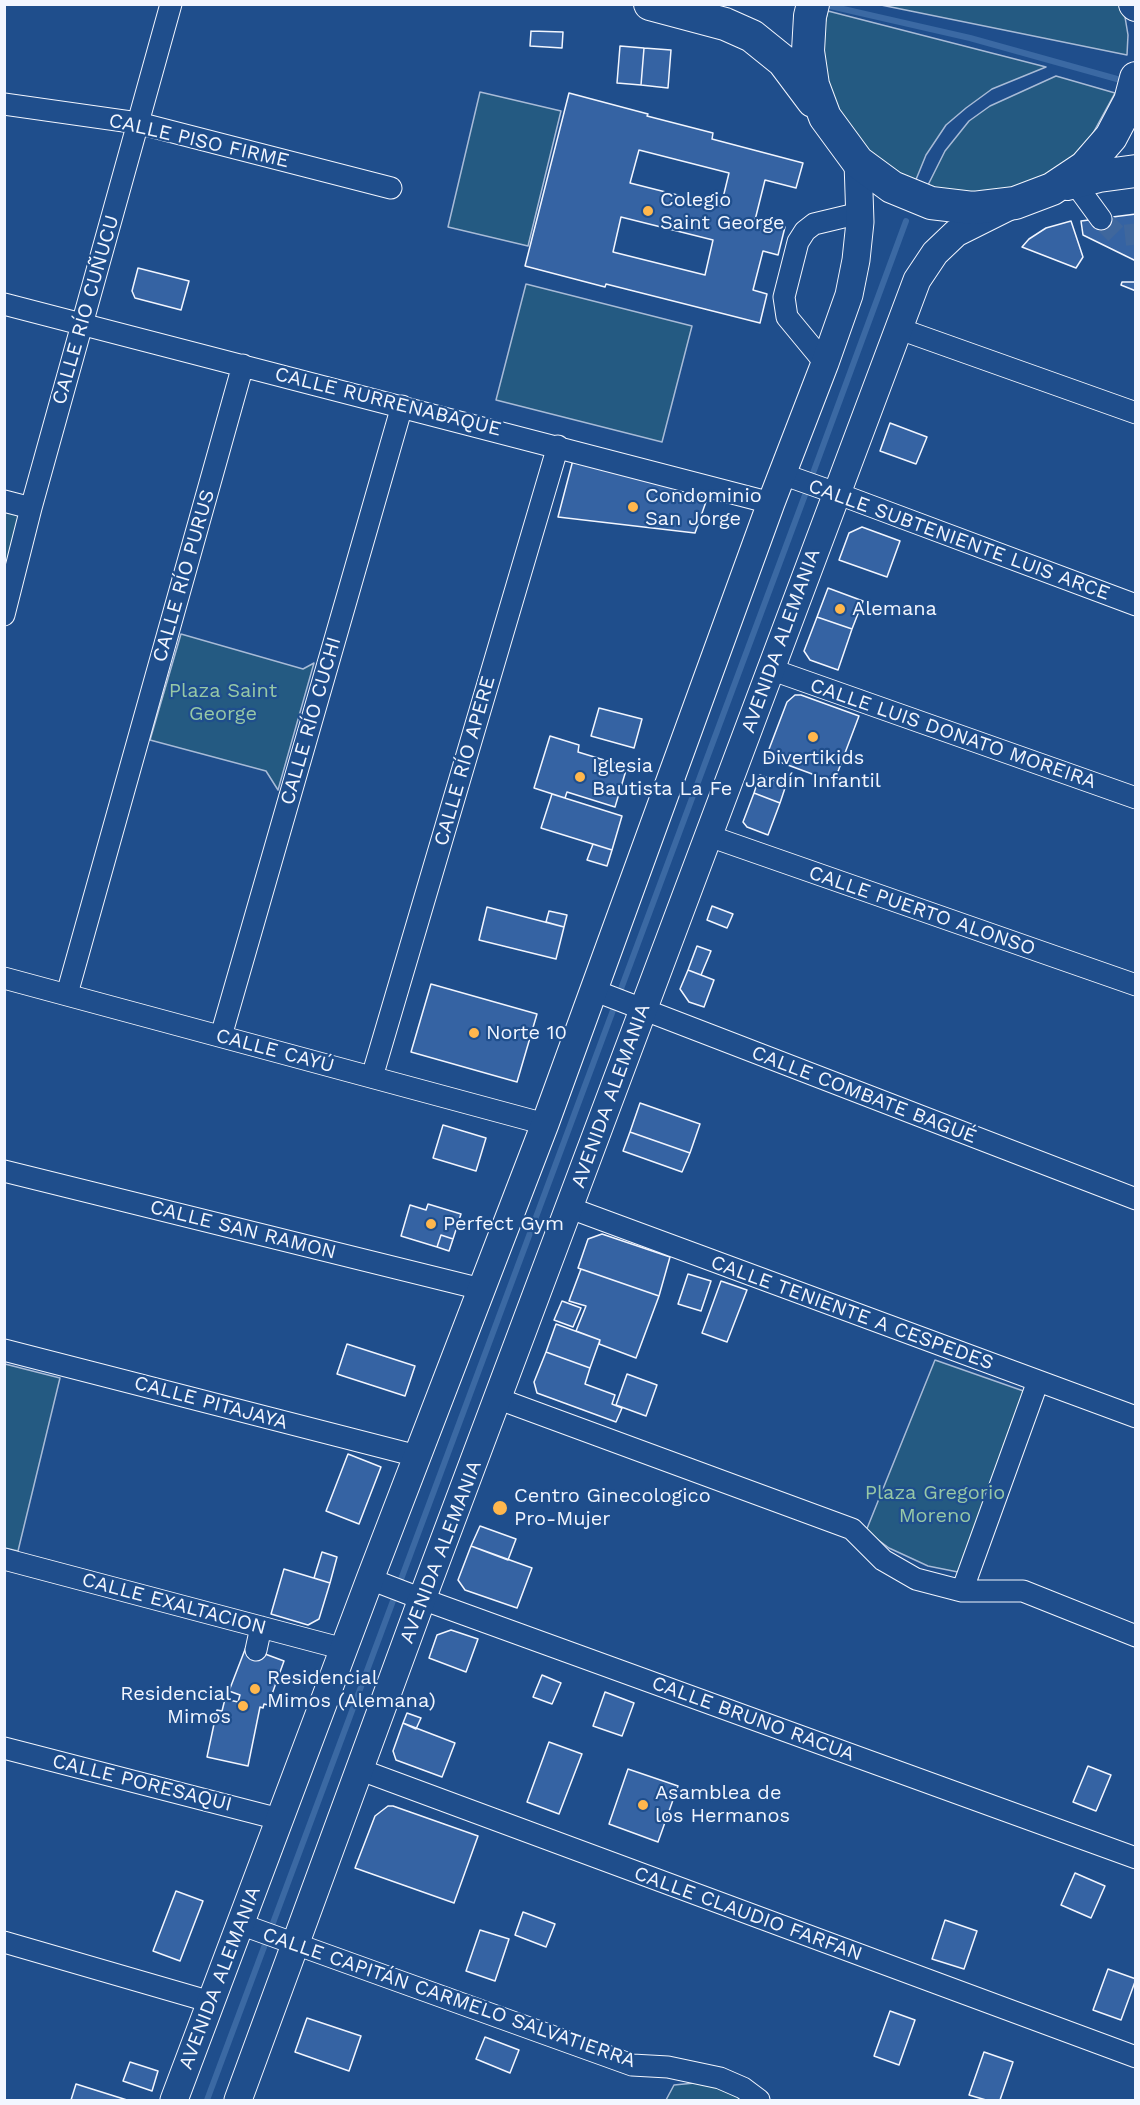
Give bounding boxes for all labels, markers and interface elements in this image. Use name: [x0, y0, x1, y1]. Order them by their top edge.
street label: CALLE PISO FIRME: [106, 109, 292, 173]
place label: Colegio Saint George: [660, 188, 785, 235]
marker: Colegio Saint George: [641, 204, 655, 218]
street label: CALLE RÍO CUÑUCU: [47, 212, 125, 408]
street label: CALLE RURRENABAQUE: [272, 362, 504, 442]
street label: CALLE SUBTENIENTE LUIS ARCE: [805, 474, 1113, 606]
place label: Condominio San Jorge: [645, 484, 762, 531]
street label: CALLE RÍO PURUS: [148, 487, 220, 665]
marker: Condominio San Jorge: [626, 500, 640, 514]
street label: AVENIDA ALEMANIA: [736, 546, 826, 736]
place label: Alemana: [852, 597, 937, 621]
marker: Alemana: [833, 602, 847, 616]
street label: CALLE RÍO CUCHI: [276, 634, 346, 808]
street label: CALLE RÍO APERE: [429, 673, 501, 849]
street label: CALLE LUIS DONATO MOREIRA: [807, 674, 1099, 794]
park label: Plaza Saint George: [169, 679, 277, 726]
marker: Divertikids Jardín Infantil: [806, 730, 820, 744]
place label: Divertikids Jardín Infantil: [745, 746, 881, 793]
place label: Iglesia Bautista La Fe: [592, 754, 732, 801]
marker: Iglesia Bautista La Fe: [573, 770, 587, 784]
street label: CALLE PUERTO ALONSO: [806, 861, 1038, 961]
street label: AVENIDA ALEMANIA: [566, 1001, 656, 1191]
place label: Norte 10: [486, 1021, 567, 1045]
street label: CALLE CAYÚ: [213, 1024, 337, 1078]
marker: Norte 10: [467, 1026, 481, 1040]
street label: CALLE COMBATE BAGUÉ: [748, 1041, 980, 1149]
street label: CALLE SAN RAMON: [147, 1195, 339, 1265]
place label: Perfect Gym: [443, 1212, 564, 1236]
marker: Perfect Gym: [424, 1217, 438, 1231]
street label: CALLE TENIENTE A CESPEDES: [707, 1251, 997, 1375]
street label: CALLE PITAJAYA: [132, 1371, 290, 1435]
street label: AVENIDA ALEMANIA: [395, 1457, 487, 1647]
park label: Plaza Gregorio Moreno: [865, 1481, 1005, 1528]
place label: Centro Ginecologico Pro-Mujer: [514, 1484, 711, 1531]
marker: Centro Ginecologico Pro-Mujer: [491, 1499, 509, 1517]
street label: CALLE EXALTACION: [79, 1568, 269, 1640]
place label: Residencial Mimos (Alemana): [267, 1666, 436, 1713]
street label: CALLE BRUNO RACUA: [648, 1671, 858, 1767]
place label: Residencial Mimos: [120, 1682, 231, 1729]
marker: Residencial Mimos (Alemana): [248, 1682, 262, 1696]
marker: Residencial Mimos: [236, 1699, 250, 1713]
street label: CALLE PORESAQUI: [50, 1749, 234, 1817]
place label: Asamblea de los Hermanos: [655, 1781, 790, 1828]
marker: Asamblea de los Hermanos: [636, 1798, 650, 1812]
street label: CALLE CLAUDIO FARFAN: [631, 1861, 865, 1967]
street label: AVENIDA ALEMANIA: [174, 1883, 266, 2073]
street label: CALLE CAPITÁN CARMELO SALVATIERRA: [259, 1923, 639, 2073]

